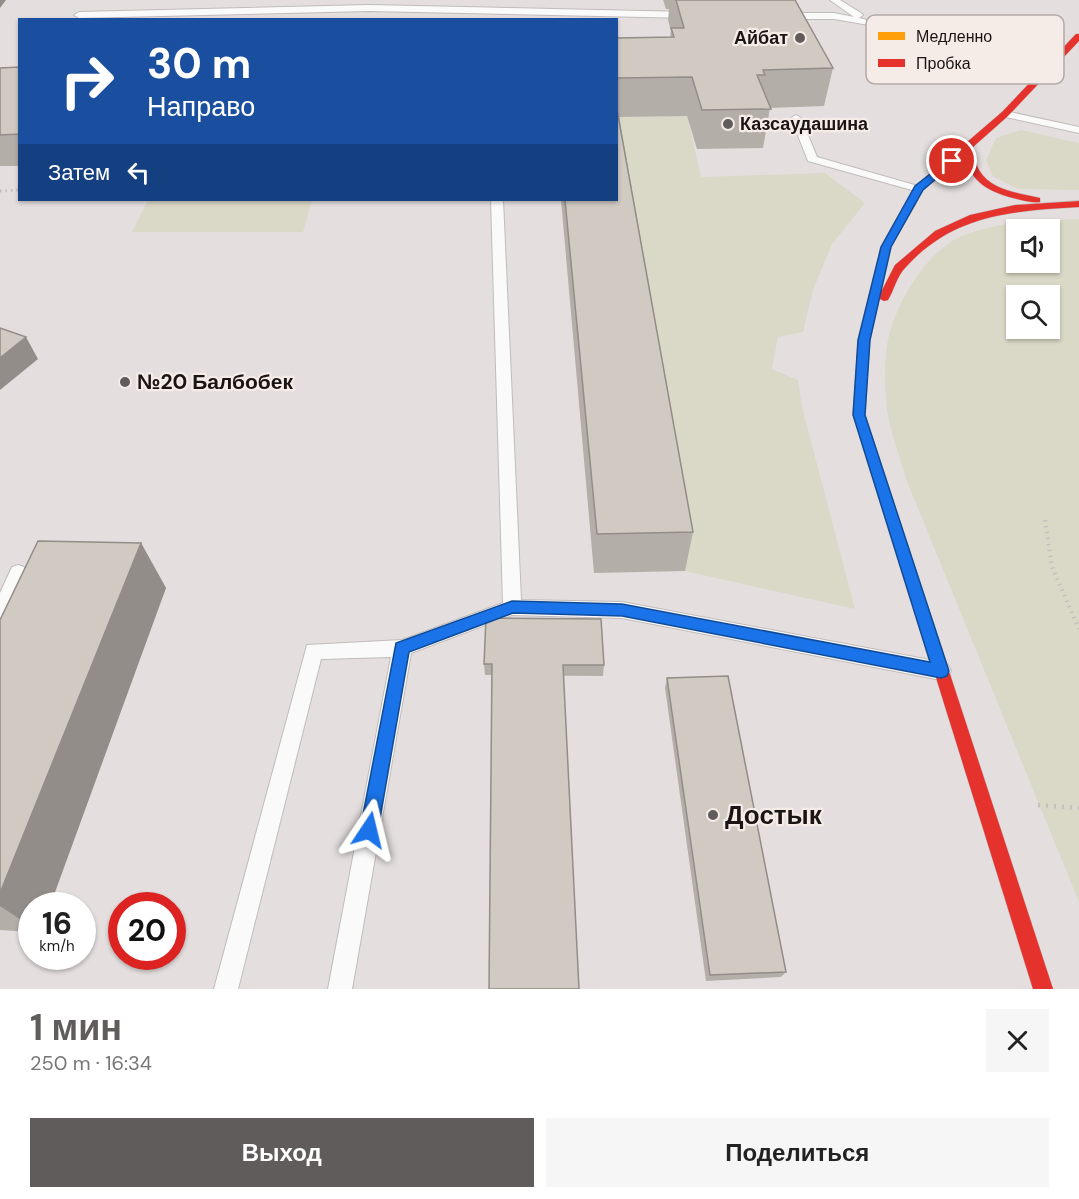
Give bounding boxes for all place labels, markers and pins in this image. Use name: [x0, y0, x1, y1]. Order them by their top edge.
place label: Айбат: [734, 26, 788, 50]
marker: Айбат: [793, 31, 807, 45]
place label: Казсаудашина: [740, 112, 869, 136]
marker: Казсаудашина: [721, 117, 735, 131]
pin: [926, 135, 977, 186]
place label: №20 Балбобек: [137, 368, 293, 396]
marker: №20 Балбобек: [118, 375, 132, 389]
place label: Достык: [725, 798, 823, 832]
marker: Достык: [706, 808, 720, 822]

